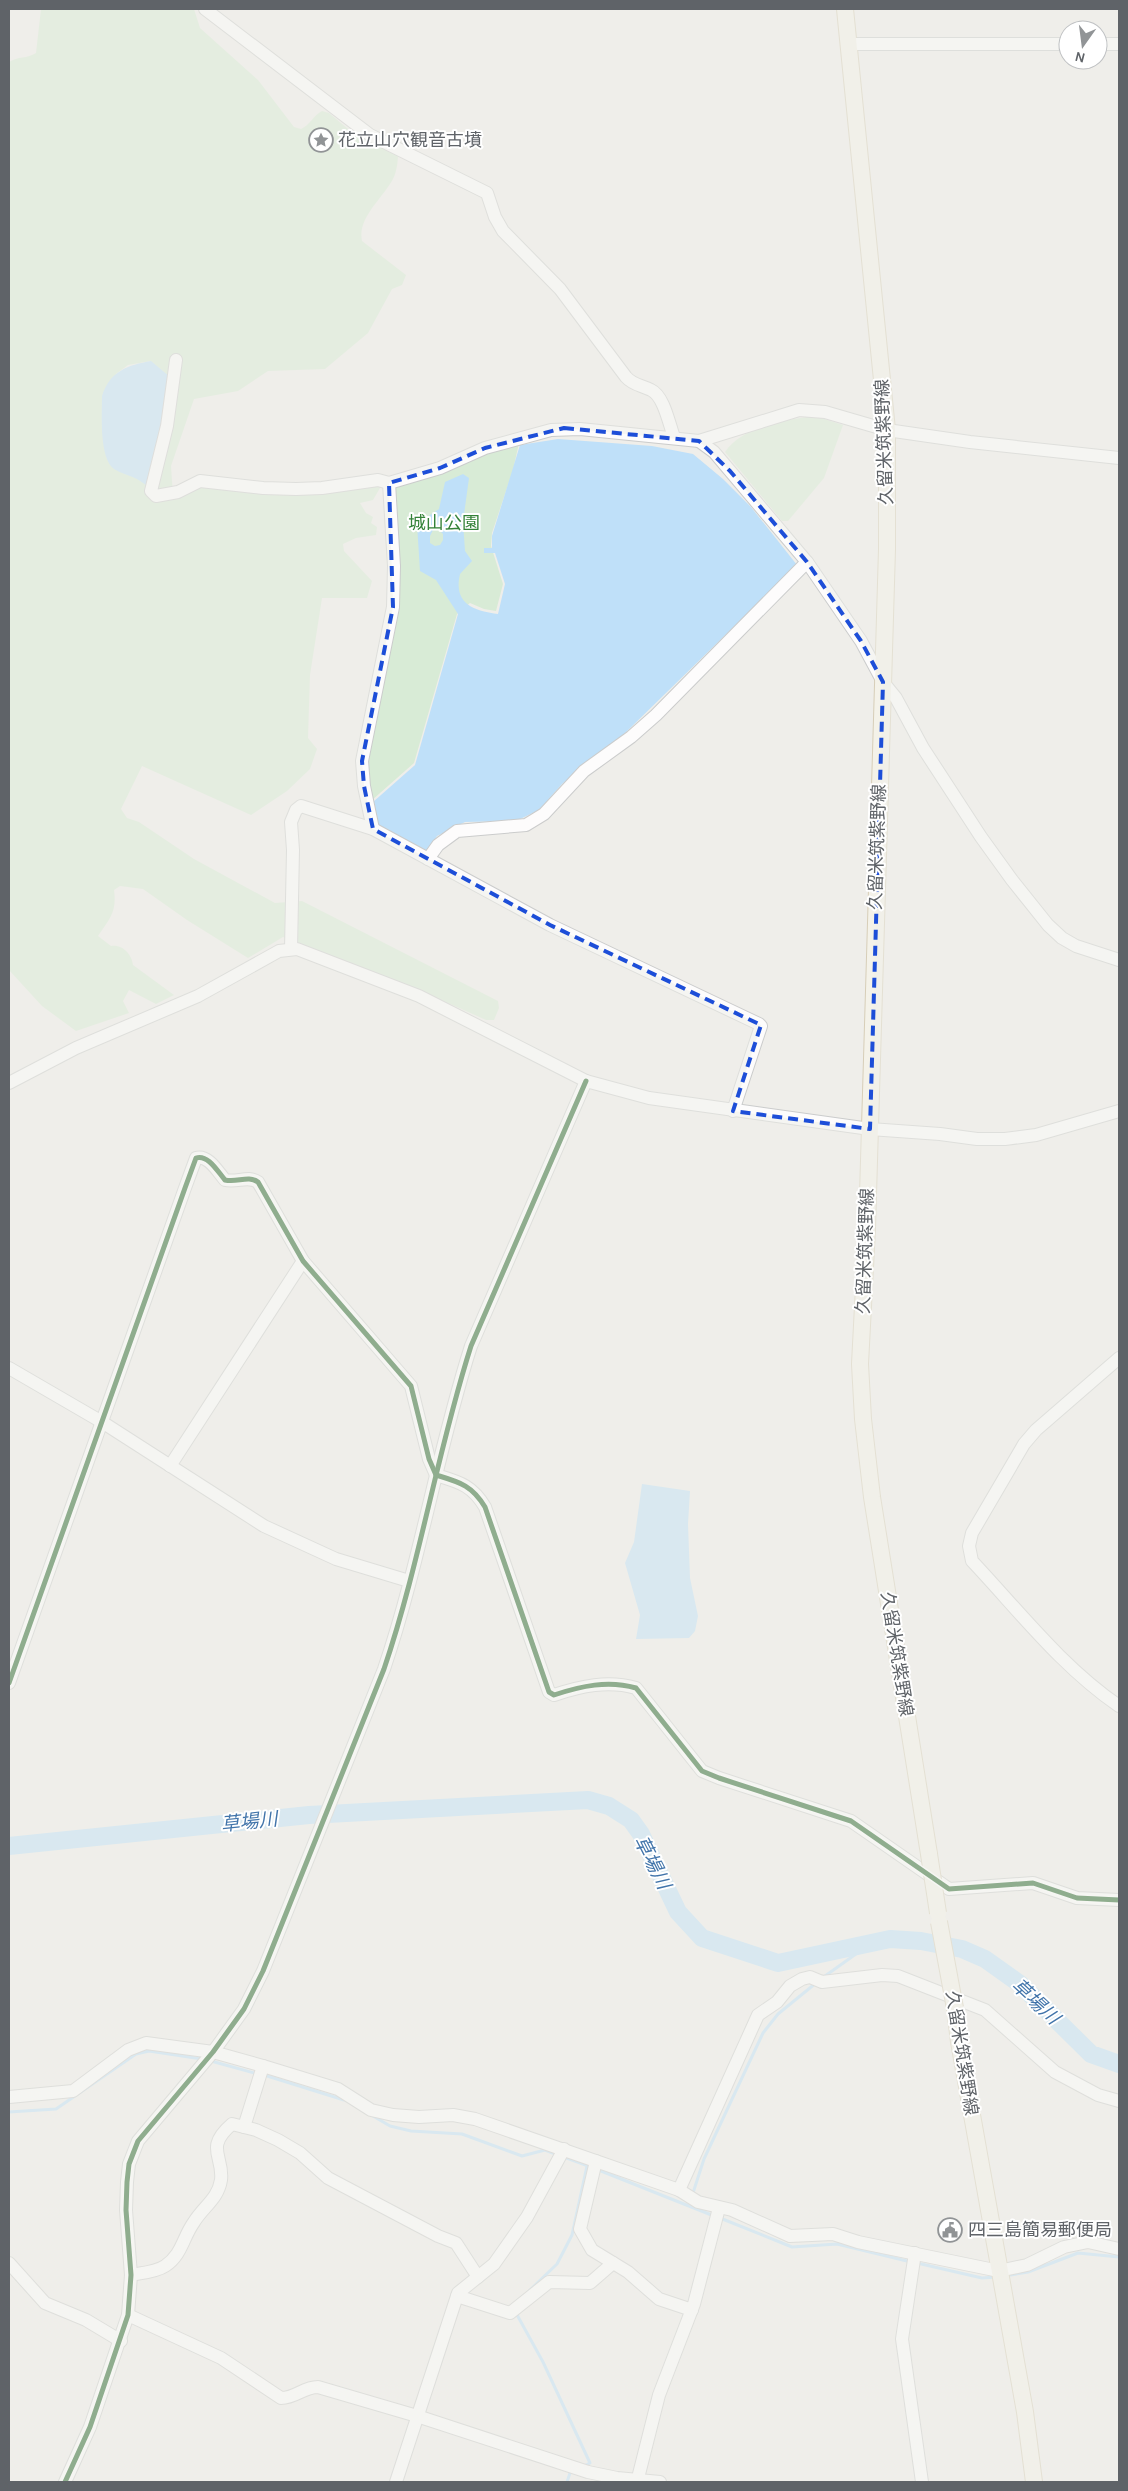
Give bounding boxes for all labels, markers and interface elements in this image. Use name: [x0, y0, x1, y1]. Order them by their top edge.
north arrow: [1058, 20, 1108, 70]
text: N: [1073, 48, 1087, 67]
place icon: 花立山穴観音古墳: [308, 127, 334, 153]
place label: 花立山穴観音古墳: [338, 129, 482, 151]
street label: 久留米筑紫野線: [871, 379, 897, 505]
park label: 城山公園: [408, 512, 480, 534]
street label: 久留米筑紫野線: [864, 784, 890, 910]
street label: 久留米筑紫野線: [852, 1188, 878, 1314]
street label: 久留米筑紫野線: [876, 1590, 918, 1718]
water label: 草場川: [220, 1808, 281, 1836]
water label: 草場川: [629, 1832, 676, 1895]
water label: 草場川: [1007, 1974, 1065, 2031]
street label: 久留米筑紫野線: [941, 1989, 983, 2117]
public building icon: 四三島簡易郵便局: [937, 2217, 963, 2243]
place label: 四三島簡易郵便局: [968, 2219, 1112, 2241]

